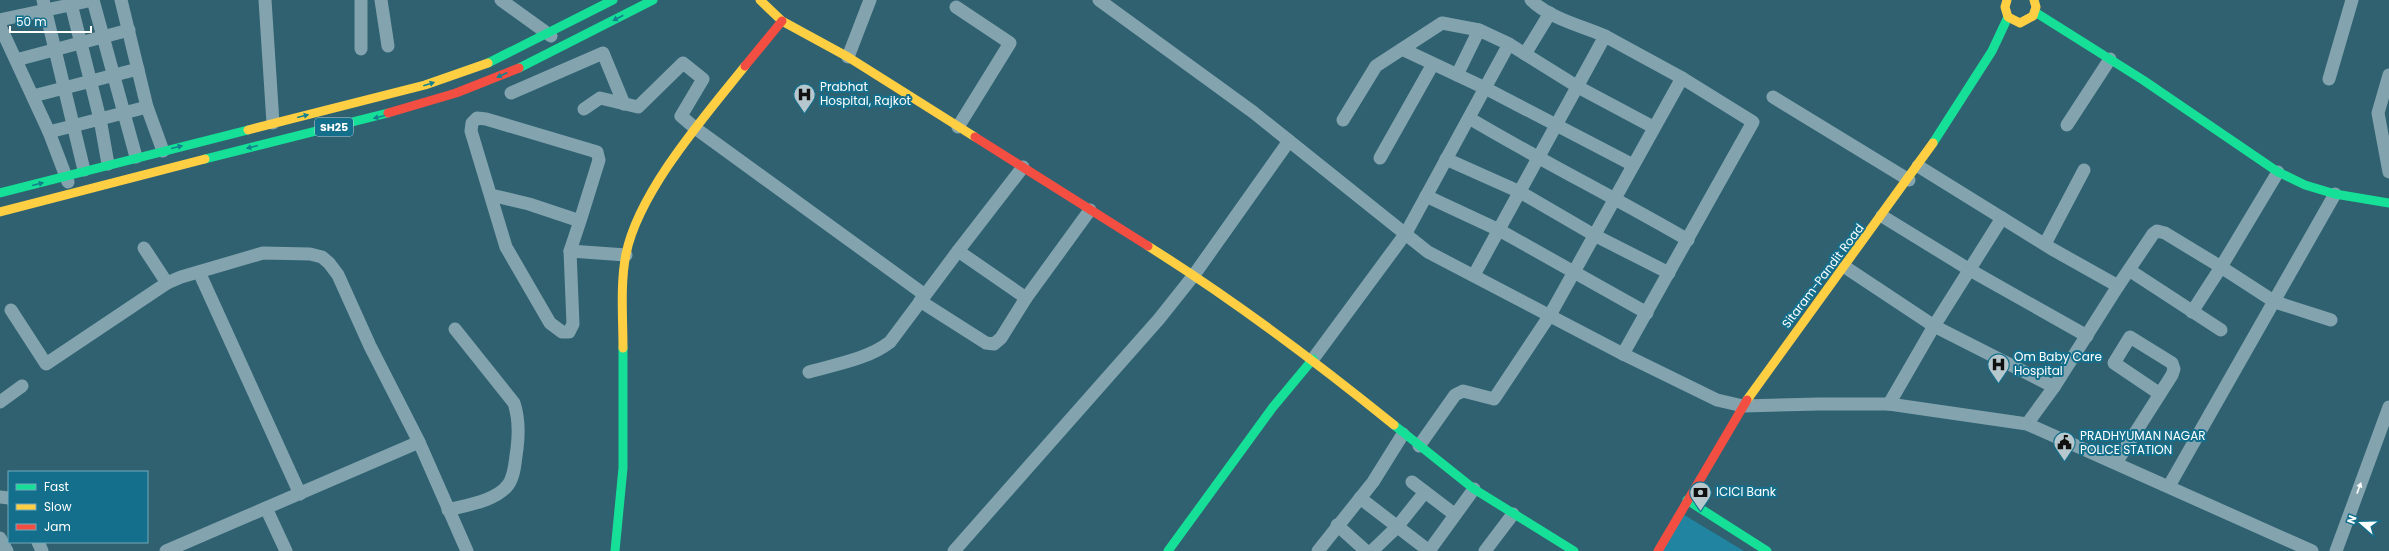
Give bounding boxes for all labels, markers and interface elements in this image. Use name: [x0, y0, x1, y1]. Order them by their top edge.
scale bar: [10, 8, 91, 34]
text: 50 m: [16, 13, 47, 30]
one-way arrow: [613, 15, 624, 21]
one-way arrow: [496, 72, 507, 78]
place label: Prabhat Hospital, Rajkot: [820, 78, 911, 109]
one-way arrow: [424, 81, 436, 87]
hospital icon: Prabhat Hospital, Rajkot: [791, 81, 817, 114]
one-way arrow: [298, 113, 310, 119]
one-way arrow: [373, 114, 385, 120]
road number: SH25: [315, 118, 353, 136]
one-way arrow: [171, 144, 183, 150]
one-way arrow: [246, 144, 258, 150]
one-way arrow: [32, 180, 44, 186]
street label: Sitaram-Pandit Road: [1778, 220, 1867, 331]
place label: Om Baby Care Hospital: [2014, 348, 2102, 379]
hospital icon: Om Baby Care Hospital: [1985, 351, 2011, 384]
place label: PRADHYUMAN NAGAR POLICE STATION: [2080, 427, 2206, 458]
public building icon: PRADHYUMAN NAGAR POLICE STATION: [2051, 430, 2077, 463]
legend: [8, 471, 148, 543]
text: Fast: [44, 478, 69, 495]
bank icon: ICICI Bank: [1688, 479, 1714, 512]
one-way arrow: [2356, 482, 2362, 494]
place label: ICICI Bank: [1716, 483, 1777, 500]
text: Slow: [44, 498, 72, 515]
north arrow: [2341, 503, 2381, 543]
text: N: [2343, 513, 2361, 526]
text: Jam: [44, 518, 71, 535]

